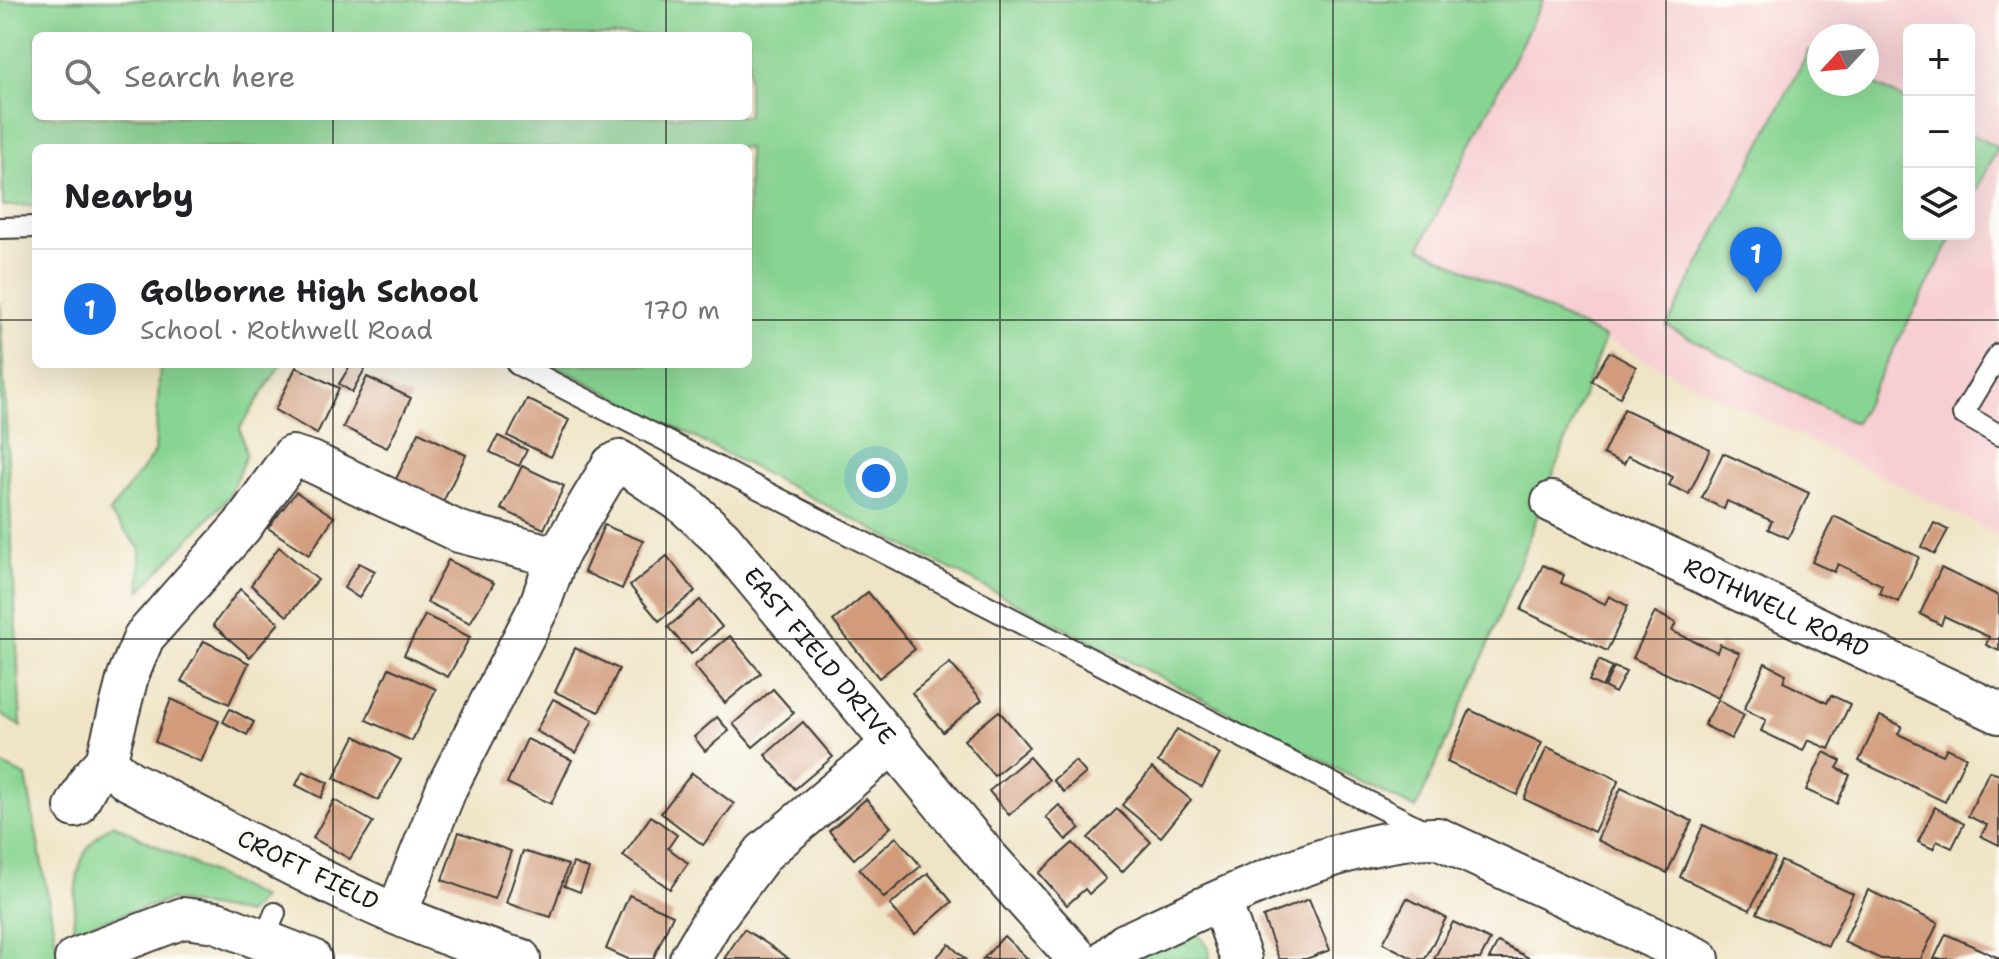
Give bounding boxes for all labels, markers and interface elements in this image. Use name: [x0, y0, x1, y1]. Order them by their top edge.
north arrow: [1807, 24, 1879, 96]
map controls: [1903, 24, 1975, 240]
button: +: [1903, 24, 1975, 96]
search box: [32, 32, 752, 120]
icon: search: [60, 54, 104, 98]
text: Search here: [124, 56, 295, 97]
button: −: [1903, 96, 1975, 168]
button: layers: [1903, 168, 1975, 240]
text: Nearby: [64, 173, 194, 219]
pin: 1: [1730, 227, 1782, 293]
text: Golborne High School: [140, 271, 478, 312]
text: 1: [84, 292, 96, 327]
text: 170 m: [643, 292, 720, 327]
text: School · Rothwell Road: [140, 312, 433, 347]
your location: [856, 458, 896, 498]
street label: ROTHWELL ROAD: [1678, 550, 1874, 665]
street label: EAST FIELD DRIVE: [736, 561, 903, 751]
street label: CROFT FIELD: [232, 822, 384, 918]

